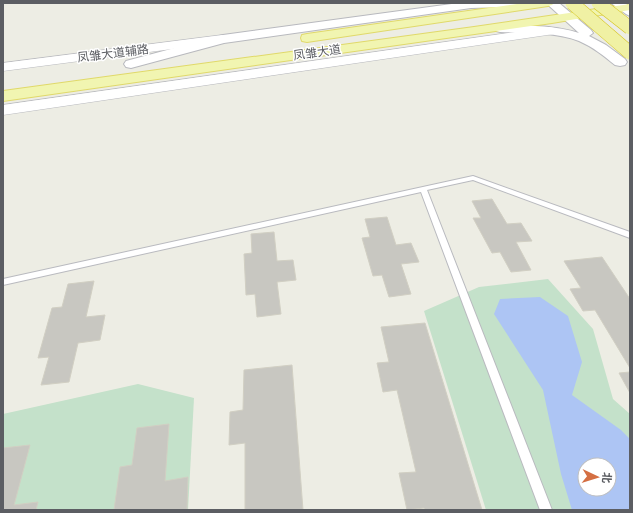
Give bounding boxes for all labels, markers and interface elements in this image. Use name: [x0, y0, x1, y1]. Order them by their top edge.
street label: 凤雏大道辅路: [76, 41, 150, 65]
street label: 凤雏大道: [292, 41, 342, 63]
north arrow: [577, 457, 617, 497]
text: 北: [600, 472, 614, 484]

